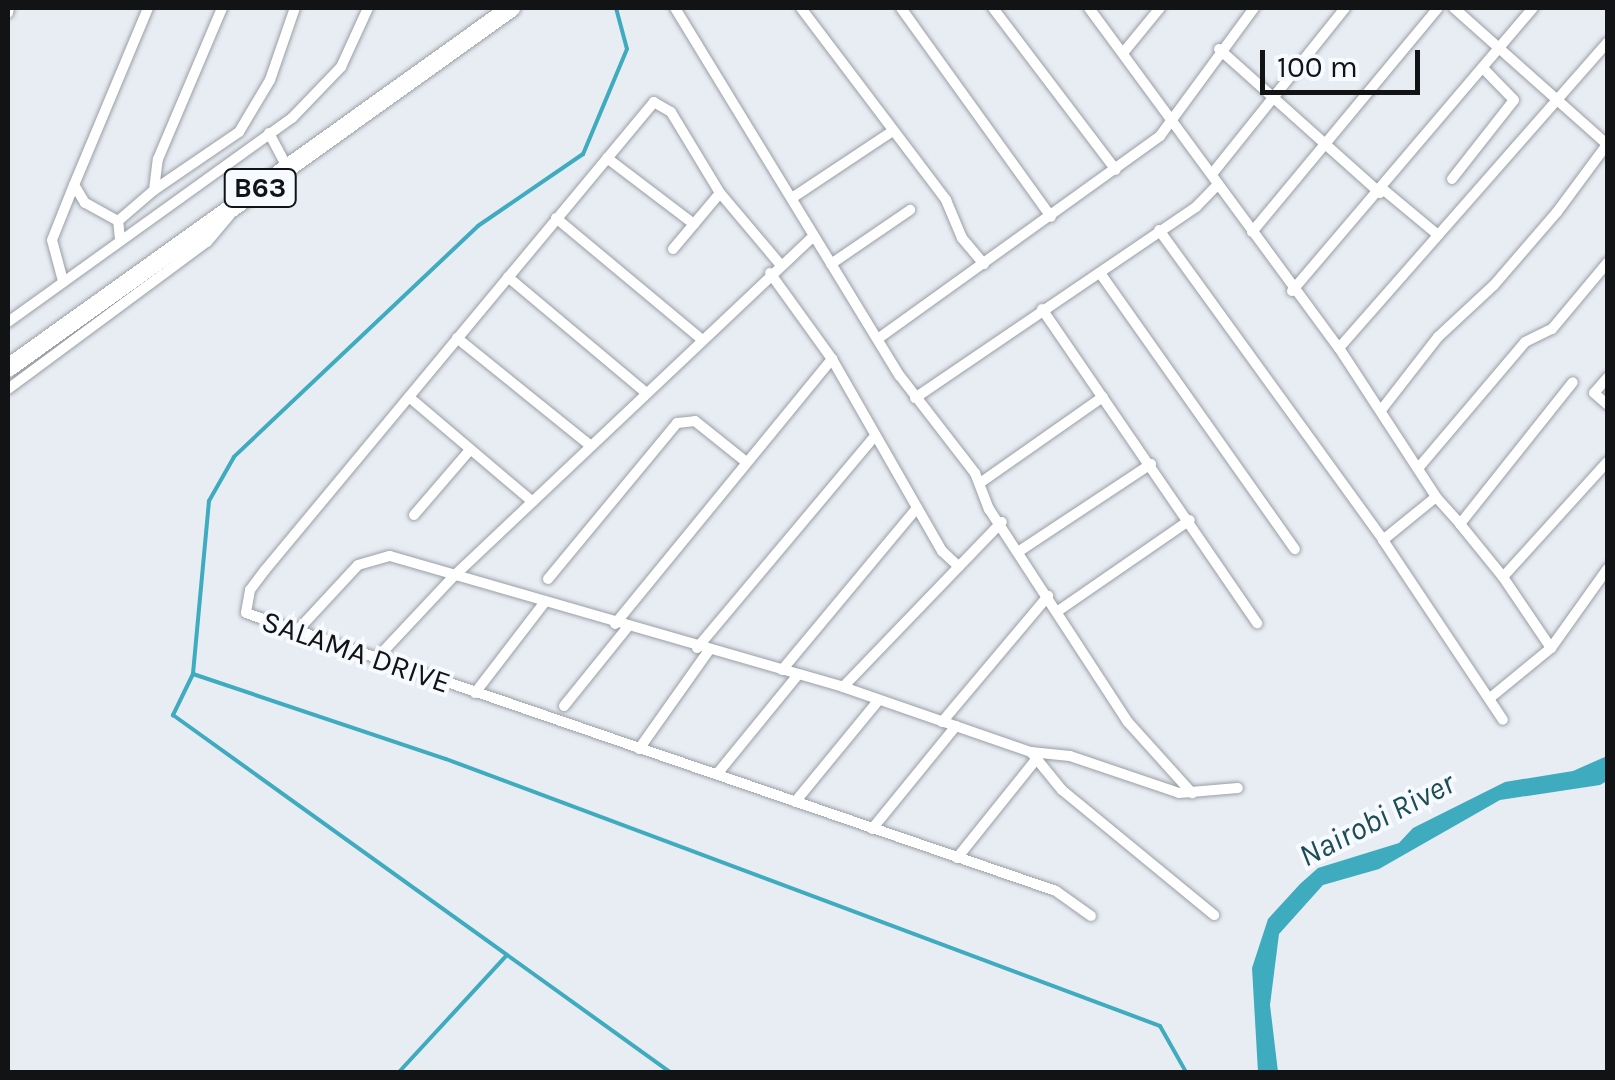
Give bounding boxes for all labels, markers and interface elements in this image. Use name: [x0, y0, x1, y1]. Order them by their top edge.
scale bar: [1265, 30, 1425, 92]
text: 100 m: [1277, 49, 1358, 85]
road number: B63: [222, 165, 298, 211]
street label: SALAMA DRIVE: [257, 603, 455, 701]
water label: Nairobi River: [1293, 764, 1461, 876]

